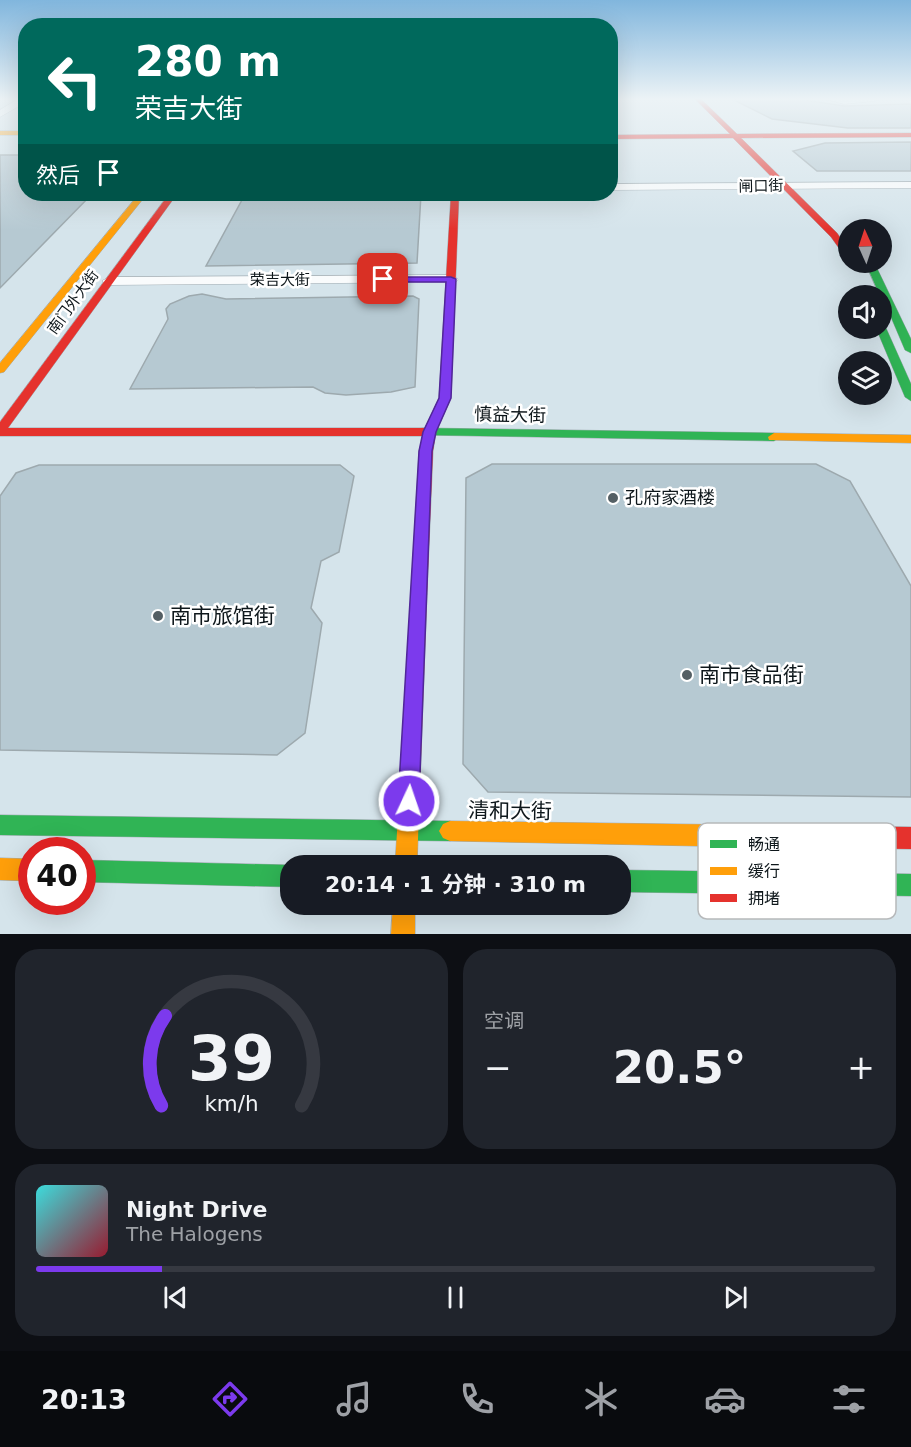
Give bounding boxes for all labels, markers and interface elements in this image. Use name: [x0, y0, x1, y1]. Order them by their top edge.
text: 280 m: [135, 37, 281, 86]
icon: left: [36, 42, 114, 120]
text: 荣吉大街: [135, 93, 243, 124]
icon: arrive: [92, 156, 125, 189]
text: 然后: [36, 163, 80, 188]
street label: 闸口街: [738, 177, 784, 195]
north arrow: [838, 219, 892, 273]
map controls: [838, 219, 892, 405]
pin: [357, 253, 408, 304]
icon: arrive: [366, 262, 399, 295]
street label: 南门外大街: [44, 266, 102, 338]
street label: 荣吉大街: [250, 271, 310, 289]
button: sound: [838, 285, 892, 339]
button: layers: [838, 351, 892, 405]
street label: 慎益大街: [474, 403, 546, 426]
place label: 孔府家酒楼: [625, 487, 715, 508]
marker: 孔府家酒楼: [606, 491, 620, 505]
place label: 南市旅馆街: [170, 604, 275, 628]
marker: 南市旅馆街: [151, 609, 165, 623]
place label: 南市食品街: [699, 663, 804, 687]
marker: 南市食品街: [680, 668, 694, 682]
position arrow: [377, 769, 441, 833]
street label: 清和大街: [468, 798, 552, 824]
legend: [698, 823, 896, 919]
text: 畅通: [748, 835, 780, 854]
speed limit sign: 40: [18, 837, 96, 915]
text: 缓行: [748, 862, 780, 881]
text: 20:14 · 1 分钟 · 310 m: [325, 872, 586, 897]
text: 拥堵: [748, 889, 780, 908]
text: 空调: [484, 1009, 524, 1033]
text: 39: [188, 1022, 275, 1095]
text: 20.5°: [613, 1041, 746, 1094]
text: −: [484, 1048, 512, 1087]
text: +: [847, 1048, 875, 1087]
text: km/h: [204, 1091, 259, 1116]
text: Night Drive: [126, 1197, 267, 1222]
text: The Halogens: [126, 1222, 263, 1246]
icon: previous: [159, 1281, 192, 1314]
icon: pause: [439, 1281, 472, 1314]
icon: next: [719, 1281, 752, 1314]
icon: directions: [209, 1378, 251, 1420]
icon: music: [333, 1378, 375, 1420]
icon: phone: [456, 1378, 498, 1420]
icon: climate: [580, 1378, 622, 1420]
icon: car: [704, 1378, 746, 1420]
icon: filters: [828, 1378, 870, 1420]
text: 20:13: [41, 1384, 127, 1415]

